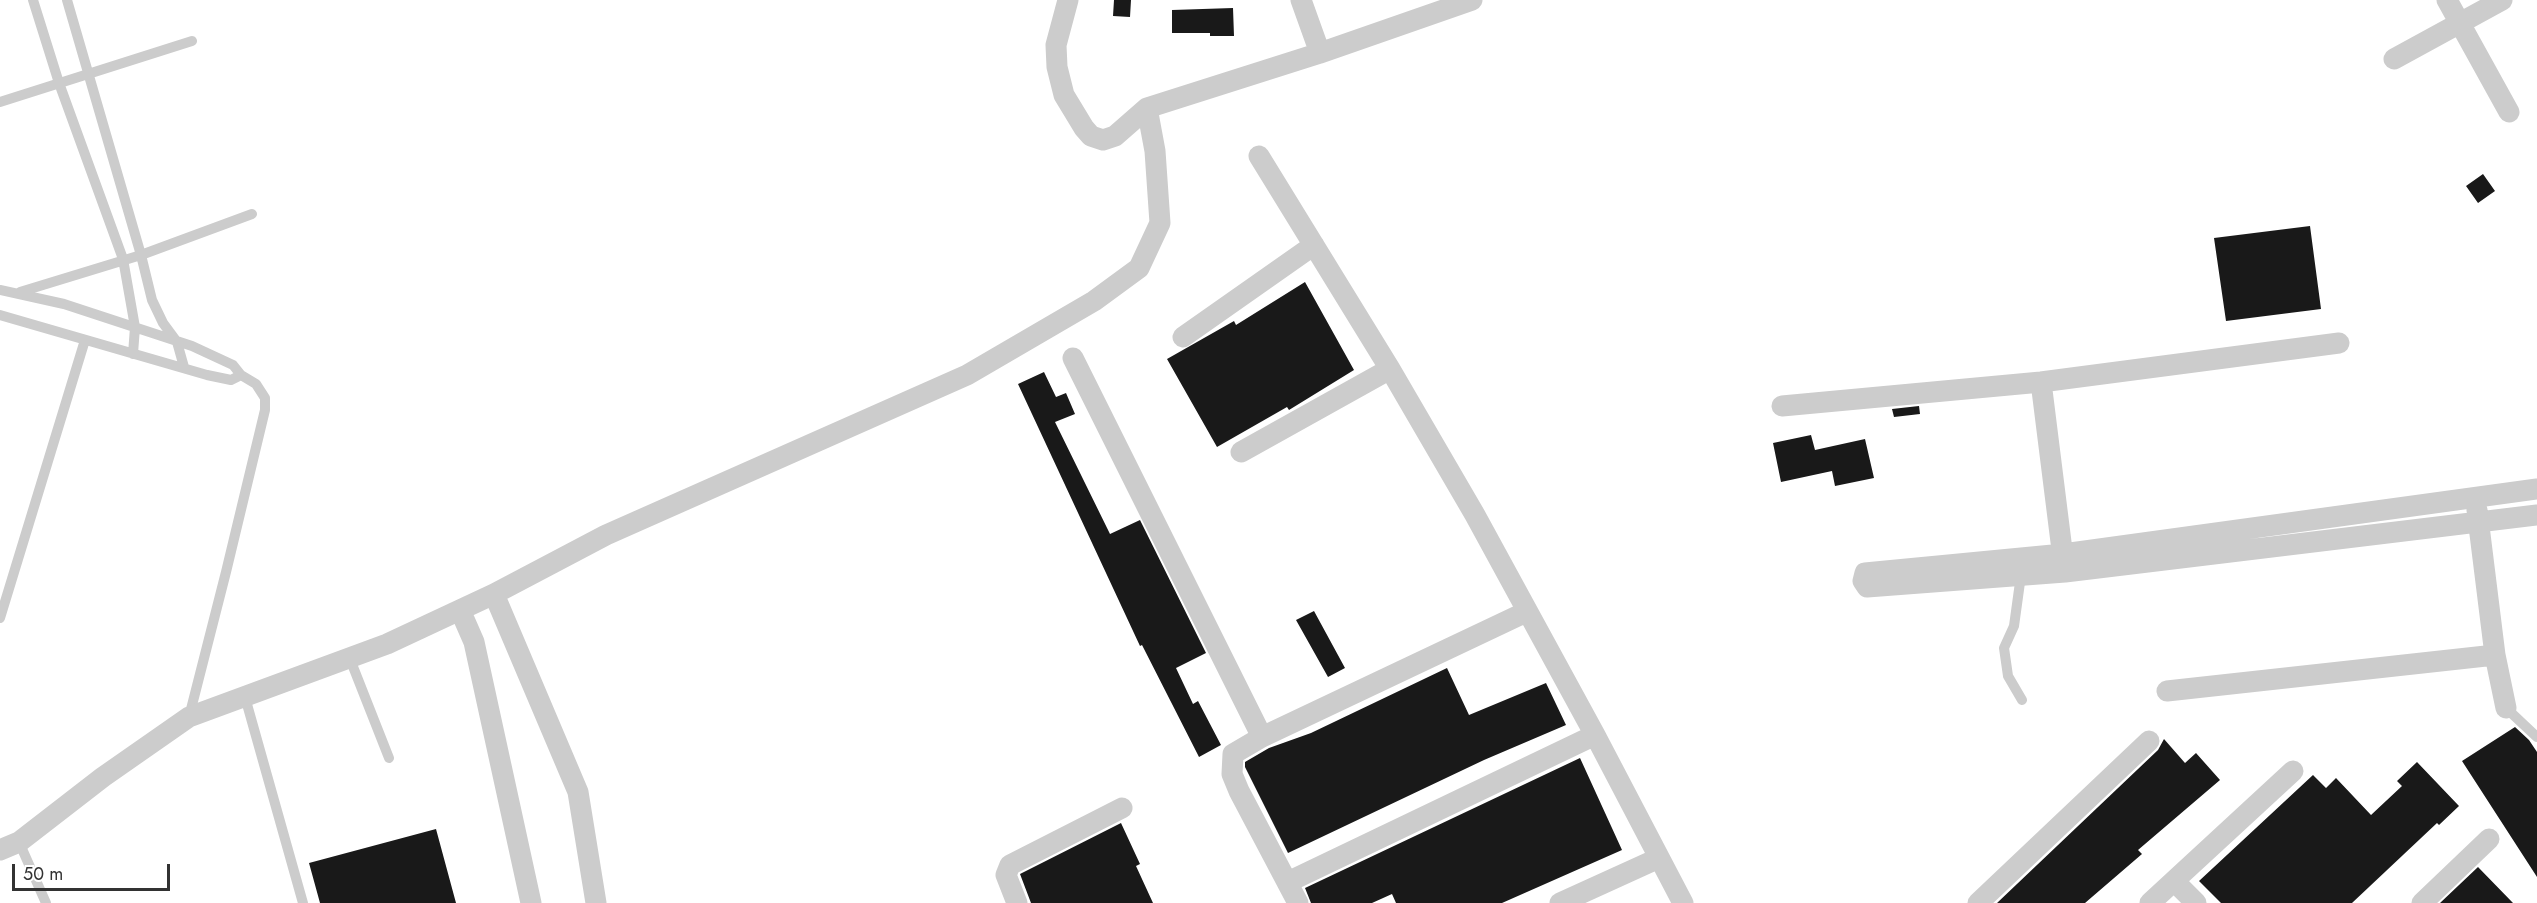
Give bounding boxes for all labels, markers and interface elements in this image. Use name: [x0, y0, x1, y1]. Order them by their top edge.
scale bar: [15, 852, 172, 890]
text: 50 m: [23, 861, 63, 887]

